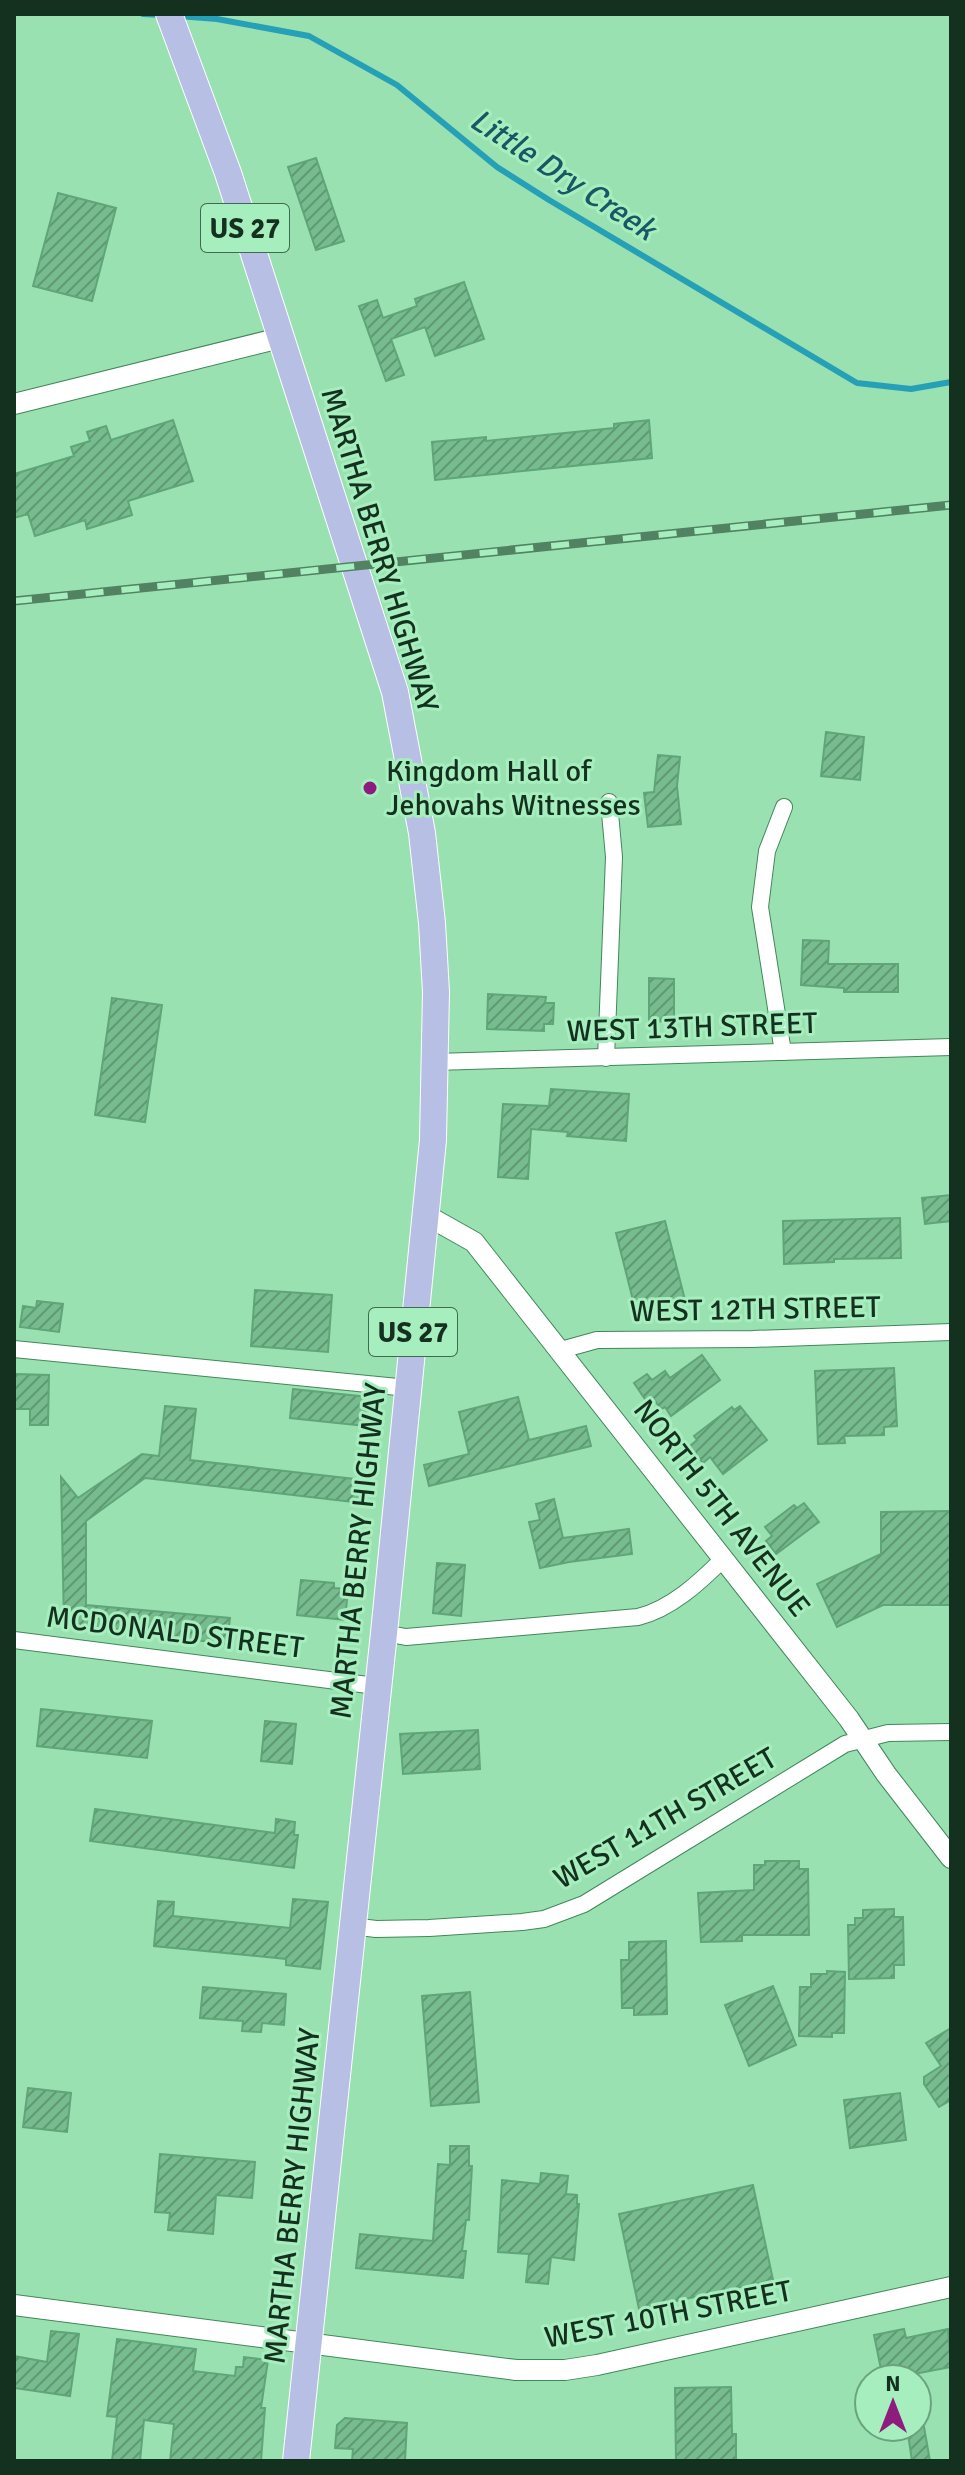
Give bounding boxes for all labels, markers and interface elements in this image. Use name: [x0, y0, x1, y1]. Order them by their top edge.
water label: Little Dry Creek: [463, 100, 665, 250]
road number: US 27: [201, 204, 289, 252]
street label: MARTHA BERRY HIGHWAY: [313, 383, 447, 717]
place label: Kingdom Hall of Jehovahs Witnesses: [386, 753, 641, 824]
marker: Kingdom Hall of Jehovahs Witnesses: [361, 779, 379, 797]
street label: WEST 13TH STREET: [566, 1005, 818, 1050]
street label: WEST 12TH STREET: [629, 1289, 881, 1330]
road number: US 27: [369, 1308, 457, 1356]
street label: MARTHA BERRY HIGHWAY: [322, 1381, 395, 1721]
street label: NORTH 5TH AVENUE: [625, 1392, 818, 1624]
street label: MCDONALD STREET: [44, 1598, 306, 1667]
street label: WEST 11TH STREET: [547, 1740, 783, 1897]
street label: MARTHA BERRY HIGHWAY: [256, 2026, 329, 2366]
street label: WEST 10TH STREET: [541, 2272, 795, 2357]
north arrow: [853, 2363, 933, 2443]
text: N: [885, 2370, 901, 2397]

